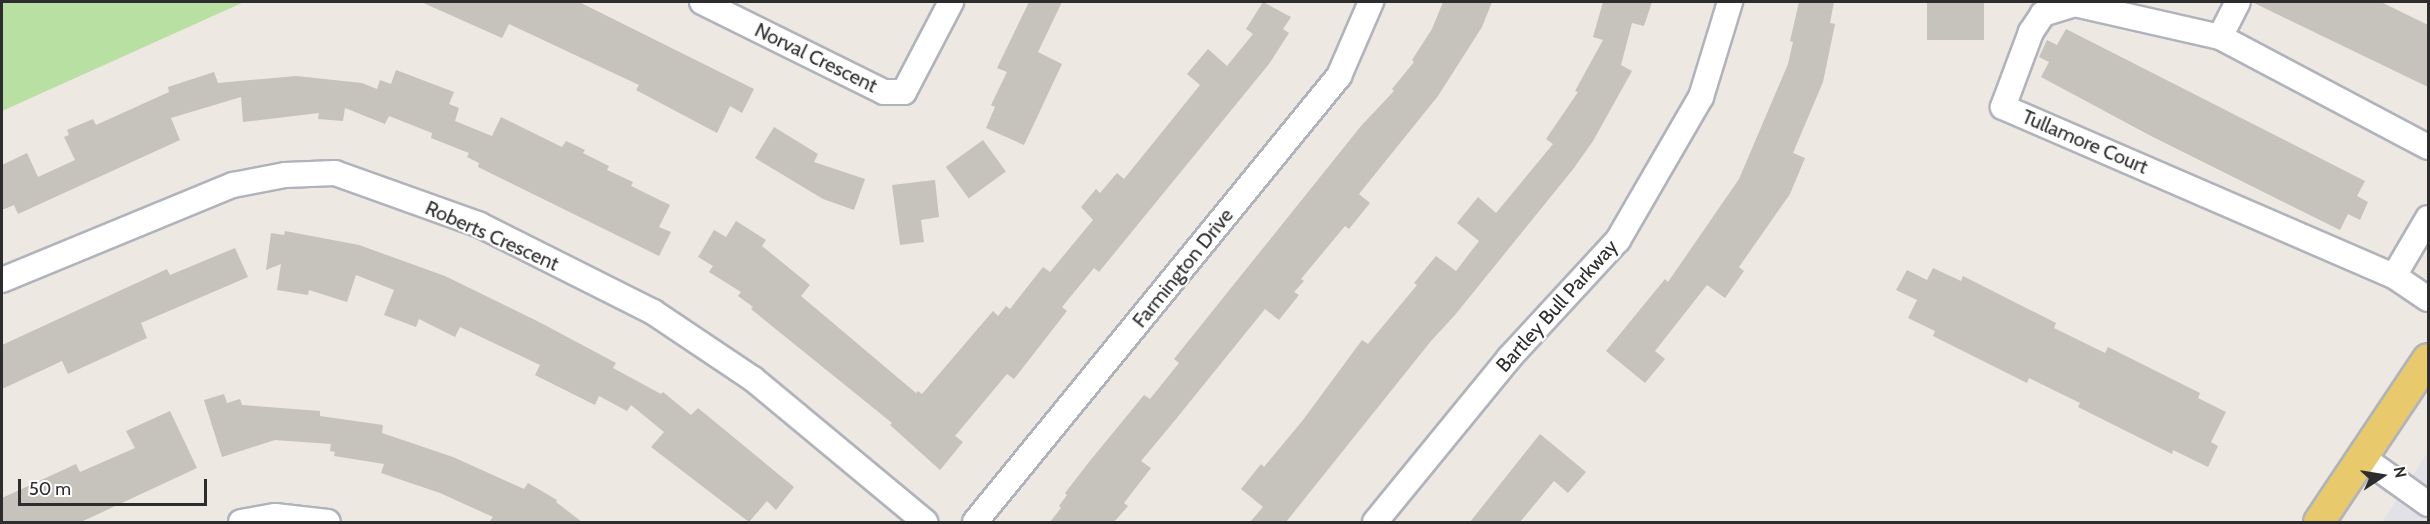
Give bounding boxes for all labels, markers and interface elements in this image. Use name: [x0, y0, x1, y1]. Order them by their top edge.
street label: Norval Crescent: [751, 18, 881, 98]
street label: Tullamore Court: [2018, 105, 2152, 179]
street label: Roberts Crescent: [422, 196, 562, 276]
street label: Farmington Drive: [1128, 204, 1238, 332]
street label: Bartley Bull Parkway: [1491, 235, 1623, 377]
north arrow: [2352, 446, 2412, 506]
text: N: [2390, 465, 2411, 480]
scale bar: [21, 467, 210, 505]
text: 50 m: [29, 478, 71, 500]

